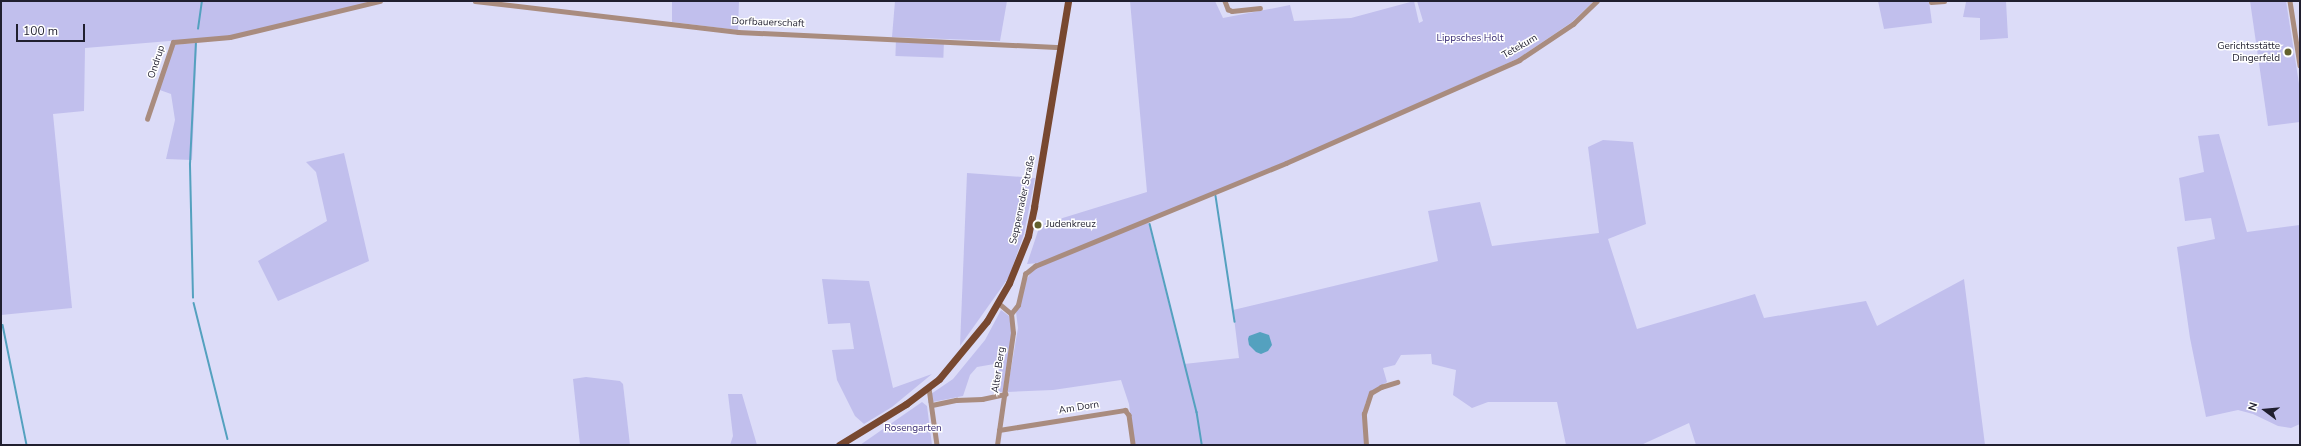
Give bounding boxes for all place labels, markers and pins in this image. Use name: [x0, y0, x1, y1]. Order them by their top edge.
place label: Gerichtsstätte Dingerfeld: [2217, 40, 2280, 64]
marker: Gerichtsstätte Dingerfeld: [2283, 47, 2293, 57]
place label: Judenkreuz: [1046, 219, 1096, 231]
marker: Judenkreuz: [1033, 220, 1043, 230]

